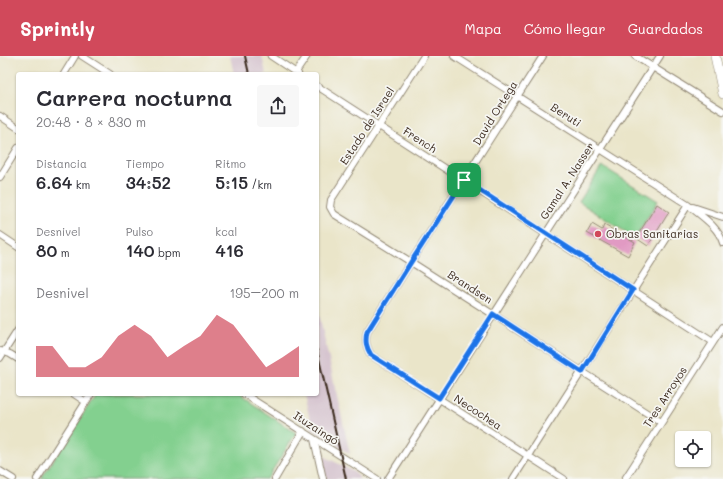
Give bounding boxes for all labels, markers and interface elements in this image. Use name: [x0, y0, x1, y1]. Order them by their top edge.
text: Sprintly: [20, 16, 95, 41]
text: Mapa: [465, 19, 502, 38]
text: Cómo llegar: [524, 19, 606, 38]
text: Guardados: [628, 19, 703, 38]
street label: David Ortega: [469, 78, 520, 148]
text: Carrera nocturna: [36, 83, 233, 112]
street label: Estado de Israel: [336, 84, 397, 167]
button: share: [257, 85, 299, 127]
street label: Beruti: [548, 99, 584, 130]
text: 20:48 · 8 × 830 m: [36, 113, 146, 130]
street label: French: [401, 123, 440, 156]
street label: Gamal A. Nasser: [536, 139, 597, 222]
text: Distancia: [36, 156, 87, 171]
text: Tiempo: [126, 156, 164, 171]
text: Ritmo: [215, 156, 246, 171]
pin: [447, 163, 481, 197]
icon: arrive: [453, 169, 475, 191]
text: 6.64: [36, 171, 72, 193]
text: 34:52: [126, 171, 171, 193]
text: 5:15: [215, 171, 248, 193]
text: km: [72, 177, 90, 192]
text: /km: [248, 177, 272, 192]
text: Desnivel: [36, 224, 81, 239]
text: Pulso: [126, 224, 153, 239]
text: kcal: [215, 224, 237, 239]
place label: Obras Sanitarias: [606, 226, 698, 241]
marker: Obras Sanitarias: [593, 229, 603, 239]
text: 80: [36, 239, 57, 261]
text: 140: [126, 239, 155, 261]
text: 416: [215, 239, 244, 261]
text: m: [57, 245, 70, 260]
text: bpm: [155, 245, 181, 260]
street label: Brandsen: [445, 267, 496, 307]
text: Desnivel: [36, 284, 89, 301]
text: 195–200 m: [229, 284, 299, 301]
street label: Tres Arroyos: [639, 363, 690, 430]
street label: Necochea: [451, 391, 505, 433]
street label: Ituzaingó: [291, 407, 342, 448]
map controls: [675, 431, 711, 467]
button: locate: [675, 431, 711, 467]

